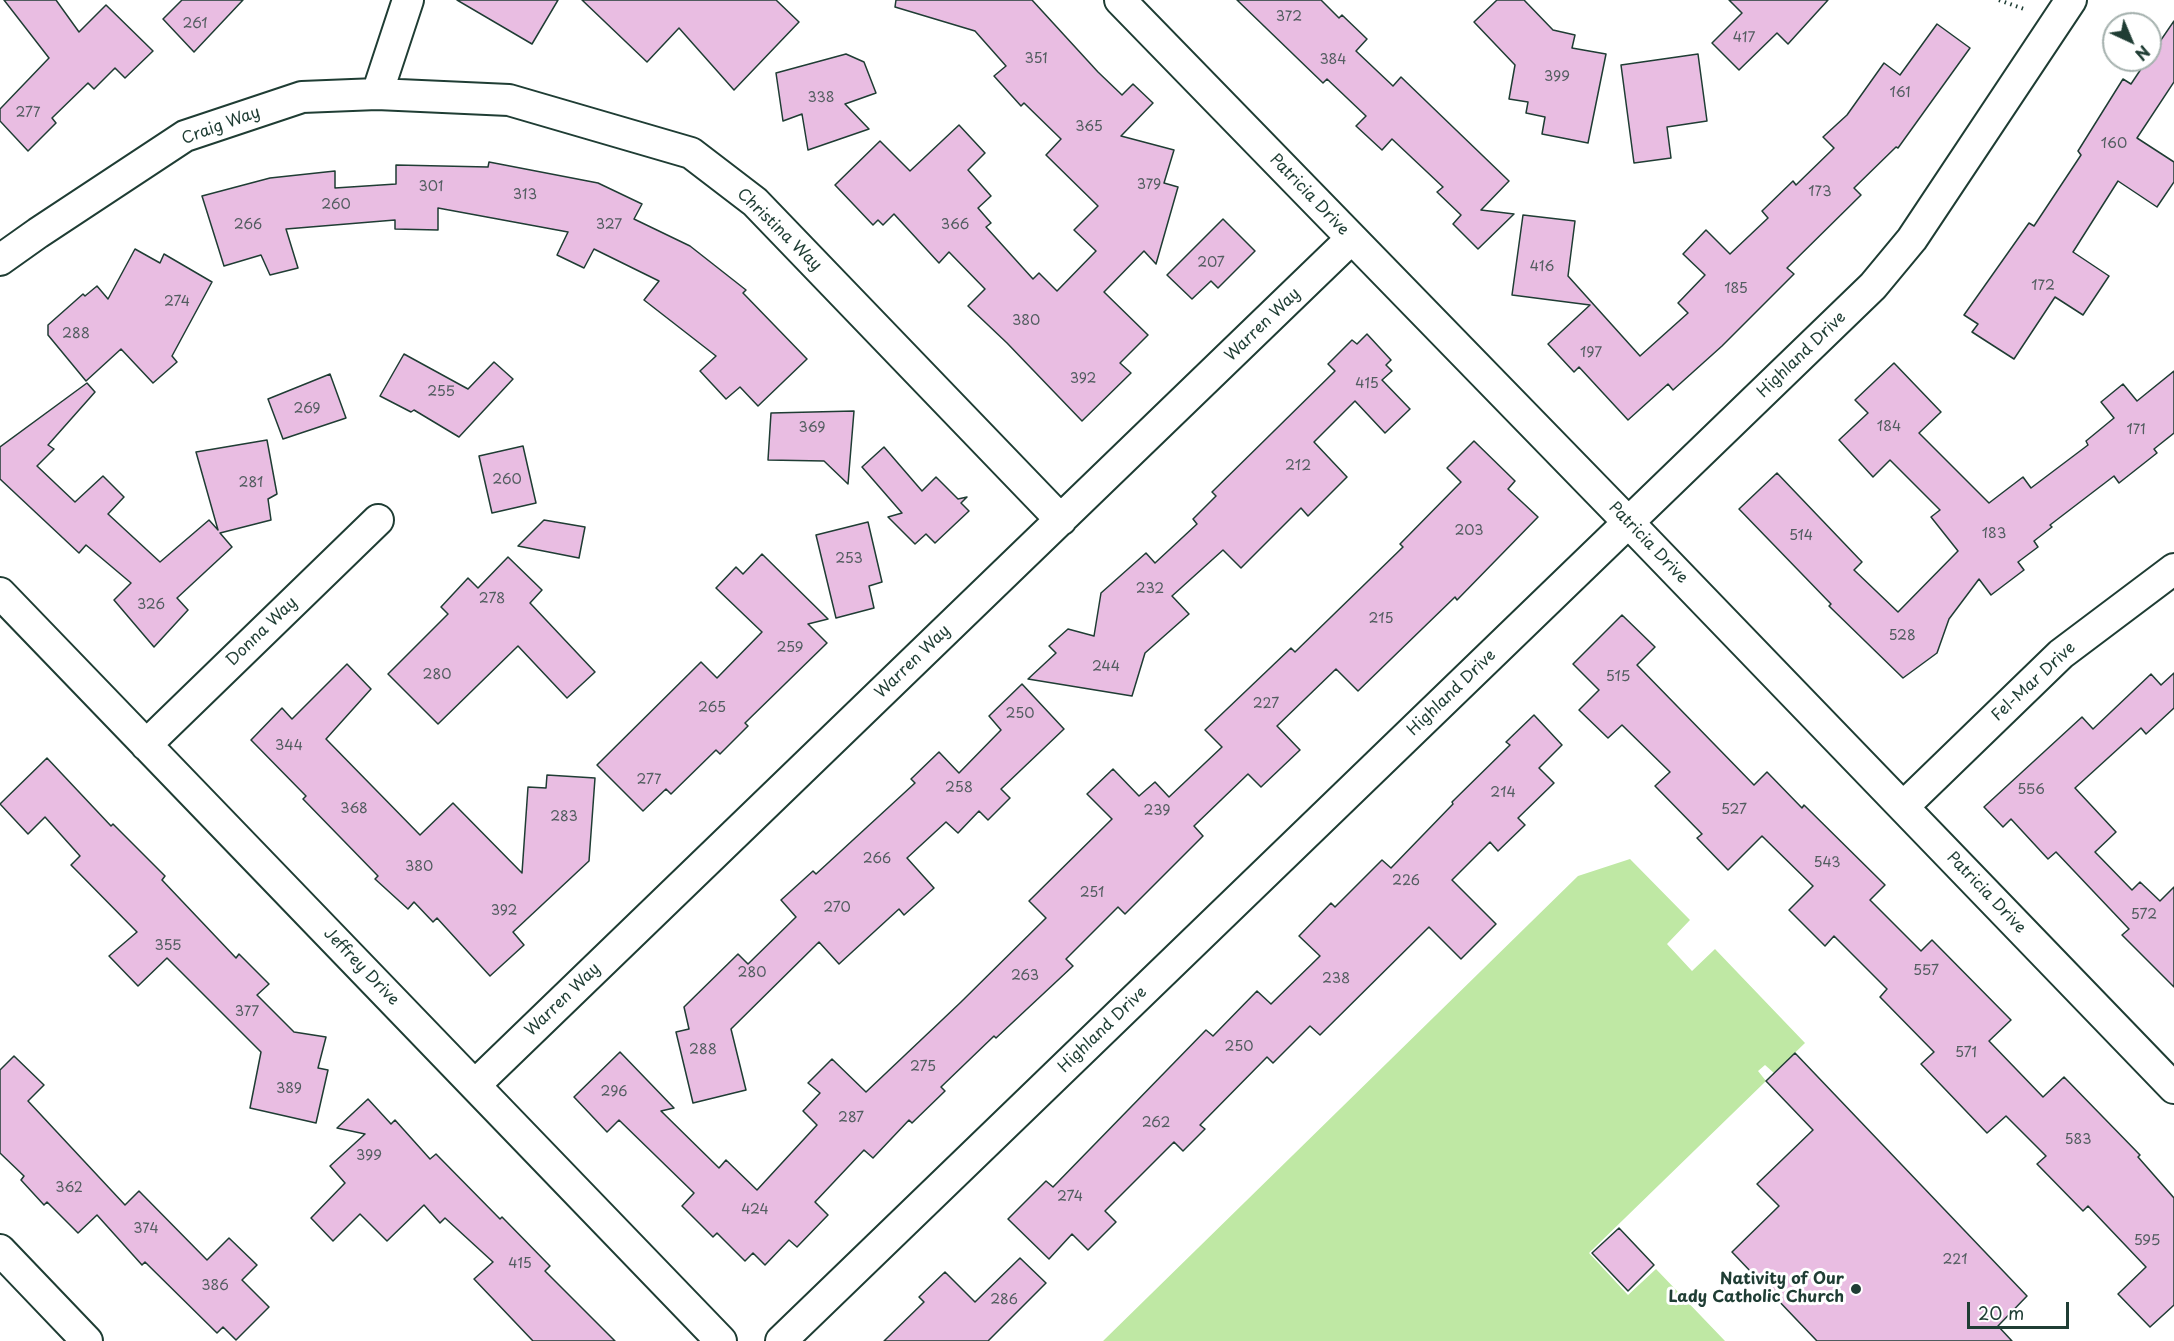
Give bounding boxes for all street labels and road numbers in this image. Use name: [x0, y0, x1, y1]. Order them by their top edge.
street label: Craig Way: [179, 103, 263, 149]
street label: Patricia Drive: [1265, 150, 1353, 240]
street label: Christina Way: [733, 185, 825, 275]
street label: Warren Way: [1221, 284, 1305, 366]
street label: Highland Drive: [1754, 308, 1850, 402]
street label: Patricia Drive: [1604, 498, 1692, 588]
street label: Donna Way: [223, 593, 301, 671]
street label: Warren Way: [871, 621, 955, 703]
street label: Fel-Mar Drive: [1988, 638, 2080, 726]
street label: Highland Drive: [1404, 646, 1500, 740]
street label: Patricia Drive: [1942, 848, 2030, 938]
street label: Jeffrey Drive: [319, 924, 403, 1010]
street label: Warren Way: [521, 959, 605, 1041]
street label: Highland Drive: [1055, 983, 1151, 1077]

